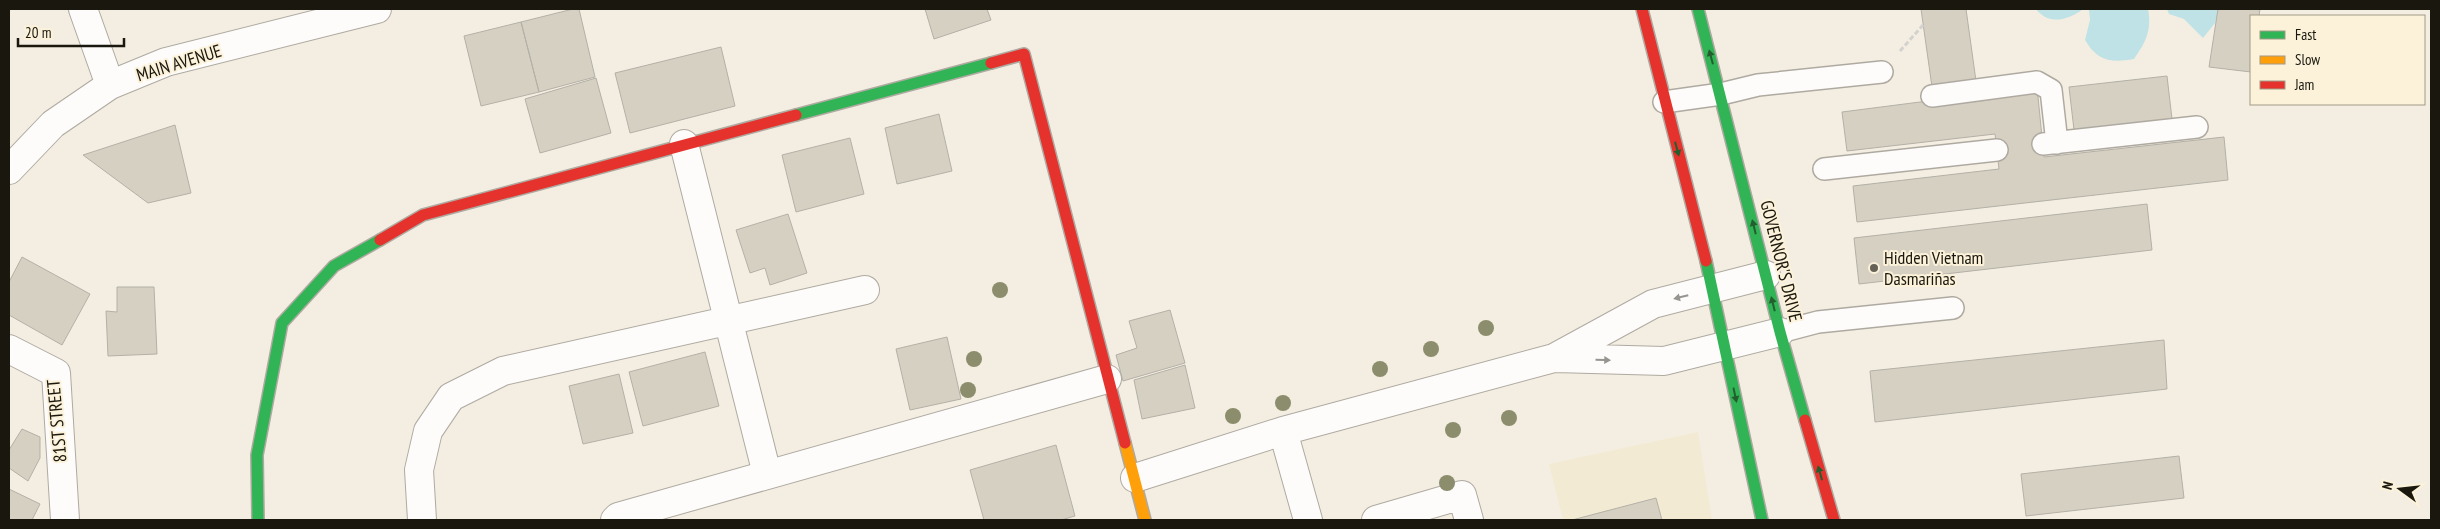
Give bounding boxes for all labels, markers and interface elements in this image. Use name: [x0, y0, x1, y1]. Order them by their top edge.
scale bar: [18, 15, 124, 47]
legend: [2250, 15, 2425, 105]
text: 20 m: [25, 23, 51, 42]
text: Fast: [2295, 25, 2316, 44]
street label: MAIN AVENUE: [133, 39, 224, 86]
one-way arrow: [1707, 49, 1715, 64]
text: Slow: [2295, 50, 2320, 69]
text: Jam: [2294, 75, 2314, 94]
one-way arrow: [1673, 141, 1681, 157]
street label: GOVERNOR'S DRIVE: [1755, 198, 1808, 324]
one-way arrow: [1750, 220, 1758, 235]
place label: Hidden Vietnam Dasmariñas: [1884, 246, 1983, 290]
marker: Hidden Vietnam Dasmariñas: [1868, 262, 1880, 274]
one-way arrow: [1674, 293, 1689, 301]
one-way arrow: [1769, 296, 1777, 311]
one-way arrow: [1595, 356, 1611, 364]
street label: 81ST STREET: [41, 379, 72, 463]
one-way arrow: [1732, 387, 1740, 403]
north arrow: [2375, 464, 2425, 514]
one-way arrow: [1816, 466, 1824, 481]
text: N: [2378, 480, 2397, 492]

